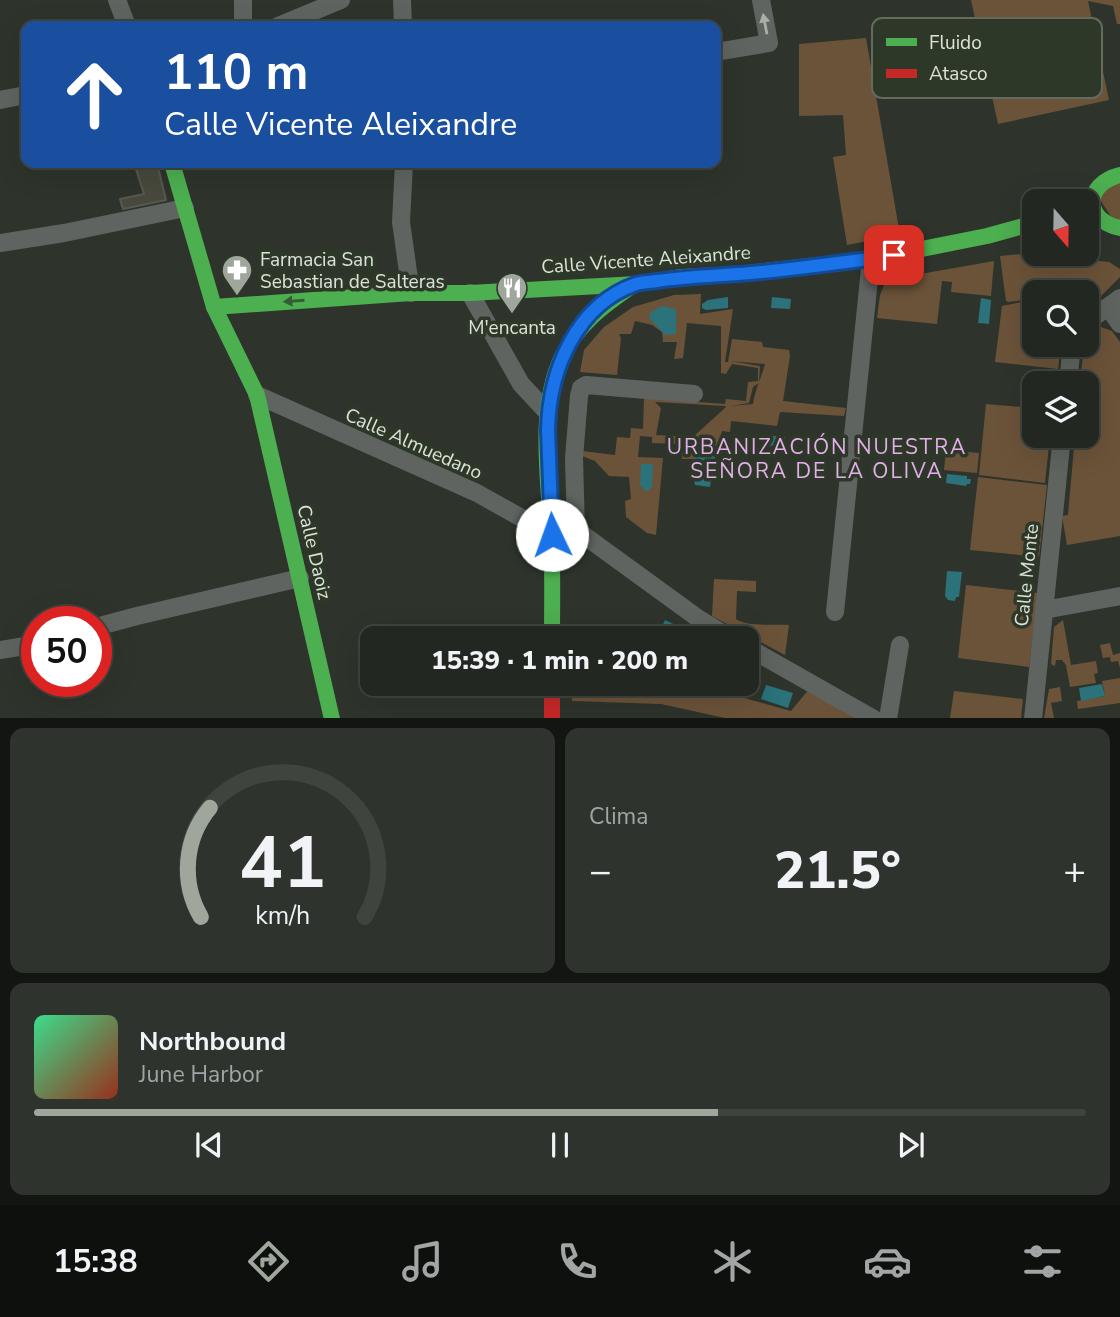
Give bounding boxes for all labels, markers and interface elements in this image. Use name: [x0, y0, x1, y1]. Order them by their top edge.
one-way arrow: [760, 13, 771, 35]
legend: [872, 18, 1102, 98]
text: Fluido: [929, 30, 982, 56]
text: 110 m: [164, 39, 308, 106]
icon: ahead: [49, 49, 140, 140]
text: Atasco: [929, 61, 988, 87]
text: Calle Vicente Aleixandre: [164, 103, 517, 146]
north arrow: [1022, 189, 1099, 266]
map controls: [1022, 189, 1099, 448]
pin: [864, 225, 924, 285]
icon: arrive: [875, 236, 913, 274]
street label: Calle Vicente Aleixandre: [541, 240, 752, 280]
place label: Farmacia San Sebastian de Salteras: [260, 247, 445, 295]
pharmacy icon: Farmacia San Sebastian de Salteras: [220, 253, 254, 297]
restaurant icon: M'encanta: [495, 271, 529, 315]
button: search: [1022, 280, 1099, 357]
one-way arrow: [283, 296, 305, 307]
place label: M'encanta: [468, 315, 556, 341]
button: layers: [1022, 371, 1099, 448]
street label: Calle Almuedano: [341, 402, 486, 486]
district label: URBANIZACIÓN NUESTRA SEÑORA DE LA OLIVA: [667, 433, 967, 485]
position arrow: [515, 498, 589, 572]
street label: Calle Daoiz: [290, 502, 338, 602]
street label: Calle Monte: [1009, 523, 1045, 628]
speed limit sign: 50: [21, 606, 112, 697]
text: 15:39 · 1 min · 200 m: [431, 643, 688, 678]
text: Clima: [589, 801, 649, 832]
text: 41: [239, 813, 326, 913]
text: 21.5°: [774, 835, 901, 906]
text: −: [589, 846, 612, 897]
text: +: [1063, 846, 1086, 897]
text: km/h: [255, 898, 310, 932]
text: Northbound: [139, 1024, 286, 1059]
text: June Harbor: [139, 1059, 263, 1090]
icon: previous: [190, 1126, 228, 1164]
icon: pause: [541, 1126, 579, 1164]
icon: next: [892, 1126, 930, 1164]
icon: directions: [244, 1237, 293, 1286]
icon: music: [398, 1237, 447, 1286]
icon: phone: [553, 1237, 602, 1286]
icon: climate: [708, 1237, 757, 1286]
icon: car: [863, 1237, 912, 1286]
icon: filters: [1018, 1237, 1067, 1286]
text: 15:38: [53, 1240, 138, 1283]

